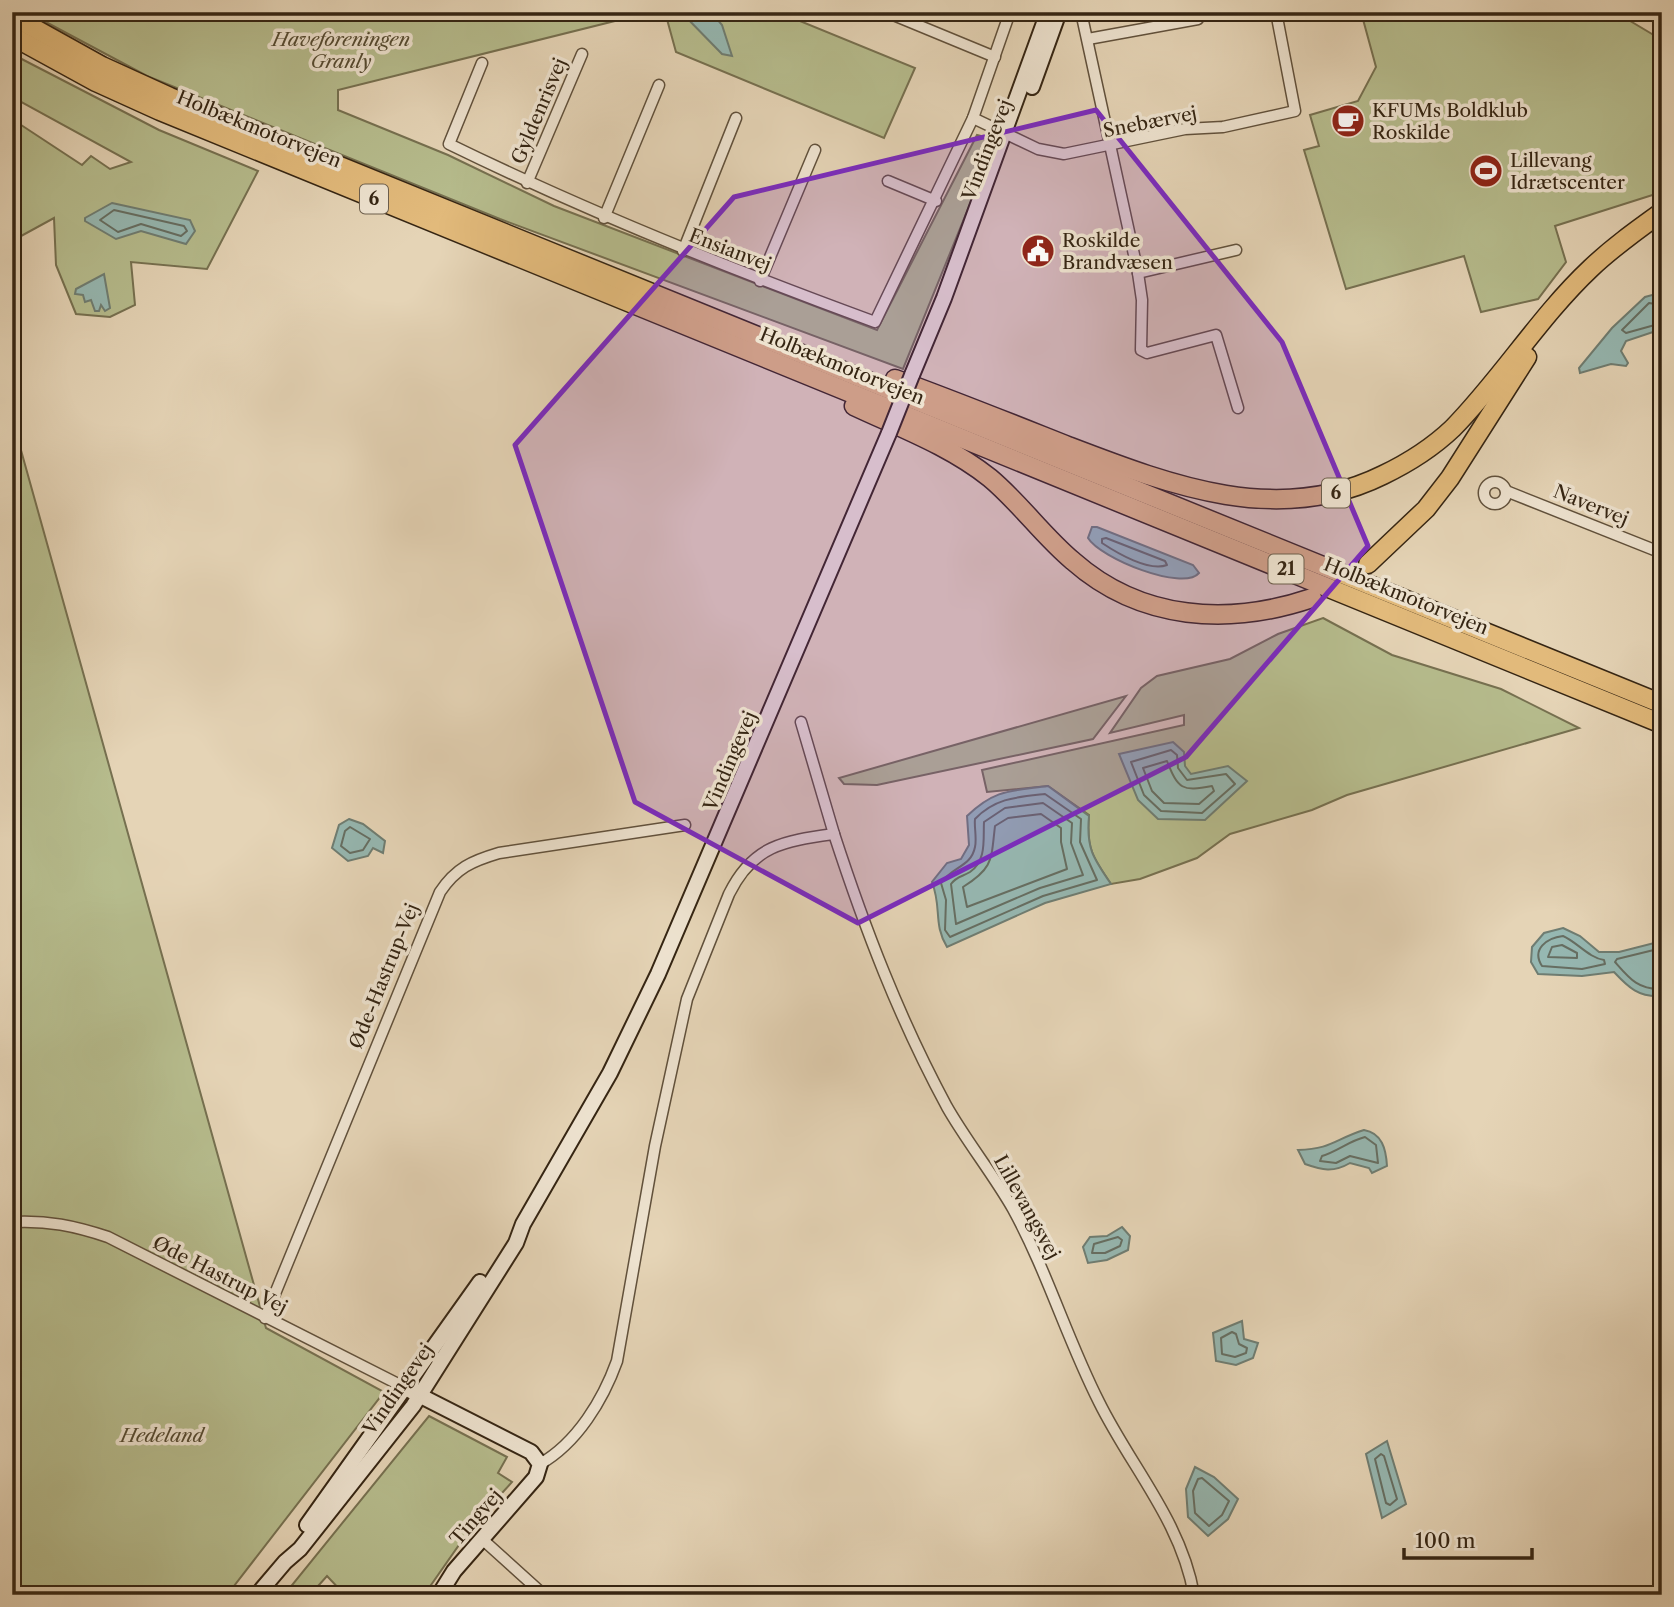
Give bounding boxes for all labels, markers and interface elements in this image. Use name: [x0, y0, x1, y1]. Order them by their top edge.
park label: Haveforeningen Granly: [270, 28, 410, 73]
street label: Gyldenrisvej: [506, 54, 572, 168]
street label: Holbækmotorvejen: [173, 85, 345, 173]
street label: Vindingevej: [957, 96, 1017, 205]
place label: KFUMs Boldklub Roskilde: [1372, 99, 1528, 144]
street label: Snebærvej: [1101, 102, 1199, 142]
cafe icon: KFUMs Boldklub Roskilde: [1329, 102, 1367, 140]
place label: Lillevang Idrætscenter: [1510, 149, 1625, 194]
sports icon: Lillevang Idrætscenter: [1467, 152, 1505, 190]
road number: 6: [360, 184, 388, 214]
street label: Ensianvej: [686, 224, 774, 276]
place label: Roskilde Brandvæsen: [1062, 229, 1173, 274]
public building icon: Roskilde Brandvæsen: [1019, 232, 1057, 270]
street label: Holbækmotorvejen: [756, 322, 928, 410]
road number: 6: [1322, 478, 1350, 508]
street label: Navervej: [1550, 480, 1632, 530]
street label: Holbækmotorvejen: [1320, 552, 1492, 640]
road number: 21: [1268, 554, 1304, 584]
street label: Vindingevej: [698, 707, 761, 815]
street label: Øde-Hastrup-Vej: [344, 900, 424, 1052]
street label: Lillevangsvej: [989, 1151, 1065, 1263]
street label: Øde Hastrup Vej: [149, 1231, 291, 1319]
street label: Vindingevej: [357, 1339, 438, 1440]
park label: Hedeland: [118, 1424, 205, 1447]
street label: Tingvej: [445, 1484, 507, 1550]
scale bar: [1404, 1516, 1532, 1560]
text: 100 m: [1415, 1528, 1476, 1553]

